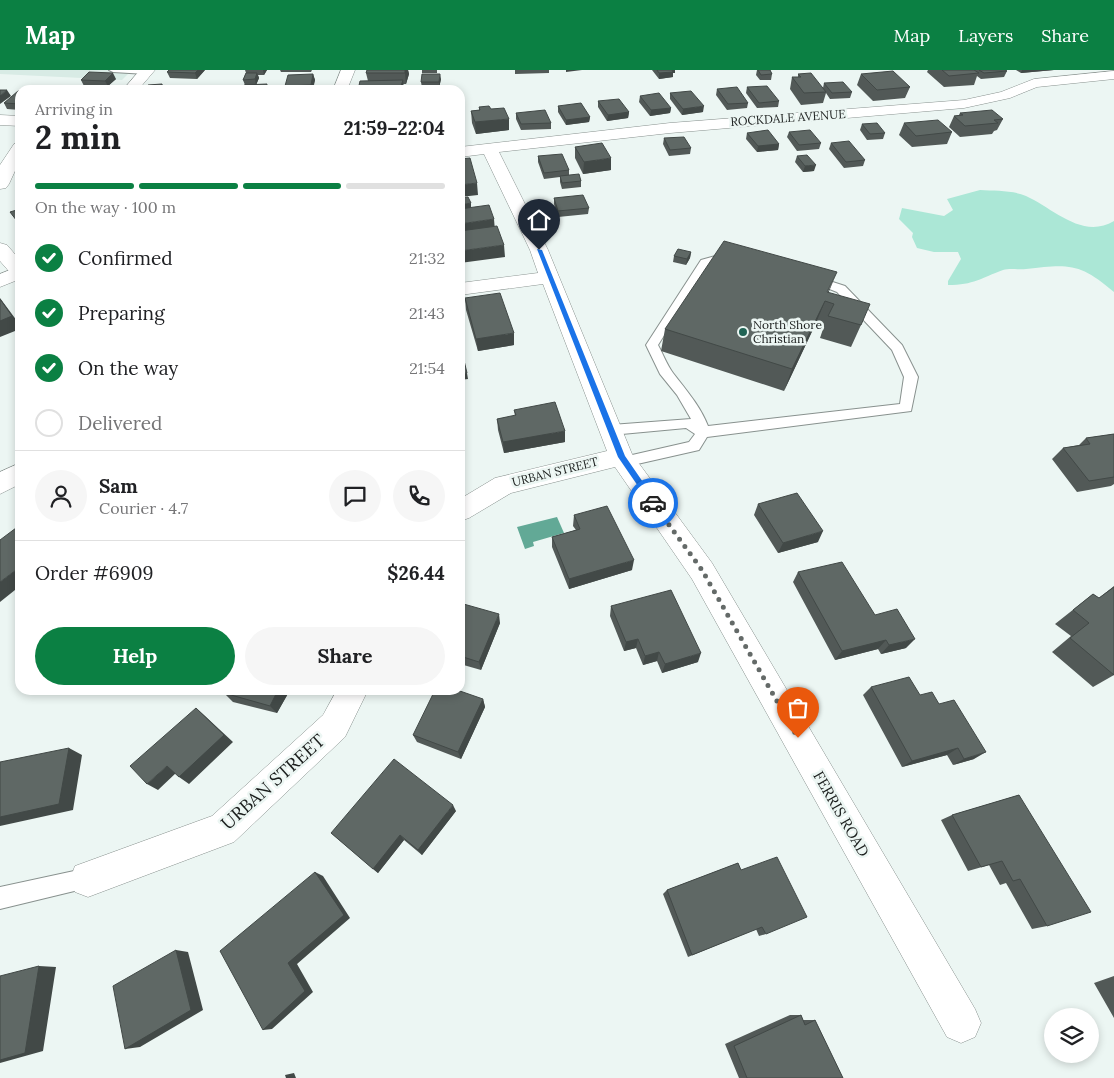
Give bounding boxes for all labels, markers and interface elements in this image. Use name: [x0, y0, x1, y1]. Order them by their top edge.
text: Map: [25, 20, 75, 51]
text: Map: [894, 24, 930, 47]
text: Layers: [958, 24, 1013, 47]
text: Share: [1041, 24, 1089, 47]
text: Arriving in: [35, 99, 113, 119]
street label: ROCKDALE AVENUE: [730, 106, 846, 129]
text: 21:59–22:04: [344, 116, 445, 140]
text: 2 min: [35, 117, 121, 158]
text: On the way · 100 m: [35, 197, 176, 217]
pin: [518, 199, 560, 250]
icon: home: [525, 206, 553, 234]
icon: check: [35, 244, 63, 272]
text: Confirmed: [78, 246, 173, 270]
text: 21:32: [409, 248, 445, 268]
icon: check: [35, 299, 63, 327]
text: Preparing: [78, 301, 165, 325]
text: 21:43: [409, 303, 445, 323]
place label: North Shore Christian: [753, 317, 822, 346]
marker: North Shore Christian: [737, 326, 749, 338]
icon: check: [35, 354, 63, 382]
text: On the way: [78, 356, 178, 380]
text: 21:54: [409, 358, 445, 378]
text: Delivered: [78, 411, 162, 435]
street label: URBAN STREET: [510, 454, 600, 489]
button: person: [35, 470, 87, 522]
button: chat: [329, 470, 381, 522]
button: phone: [393, 470, 445, 522]
text: Sam: [99, 474, 138, 498]
courier: [628, 478, 678, 528]
icon: car: [639, 489, 667, 517]
text: Courier · 4.7: [99, 498, 188, 518]
text: Order #6909: [35, 561, 154, 585]
text: $26.44: [387, 561, 445, 585]
button: Help: [35, 627, 235, 685]
button: Share: [245, 627, 445, 685]
pin: [777, 687, 819, 738]
icon: bag: [784, 694, 812, 722]
street label: URBAN STREET: [216, 729, 330, 834]
street label: FERRIS ROAD: [809, 768, 874, 860]
map controls: [1044, 1008, 1099, 1063]
button: layers: [1044, 1008, 1099, 1063]

